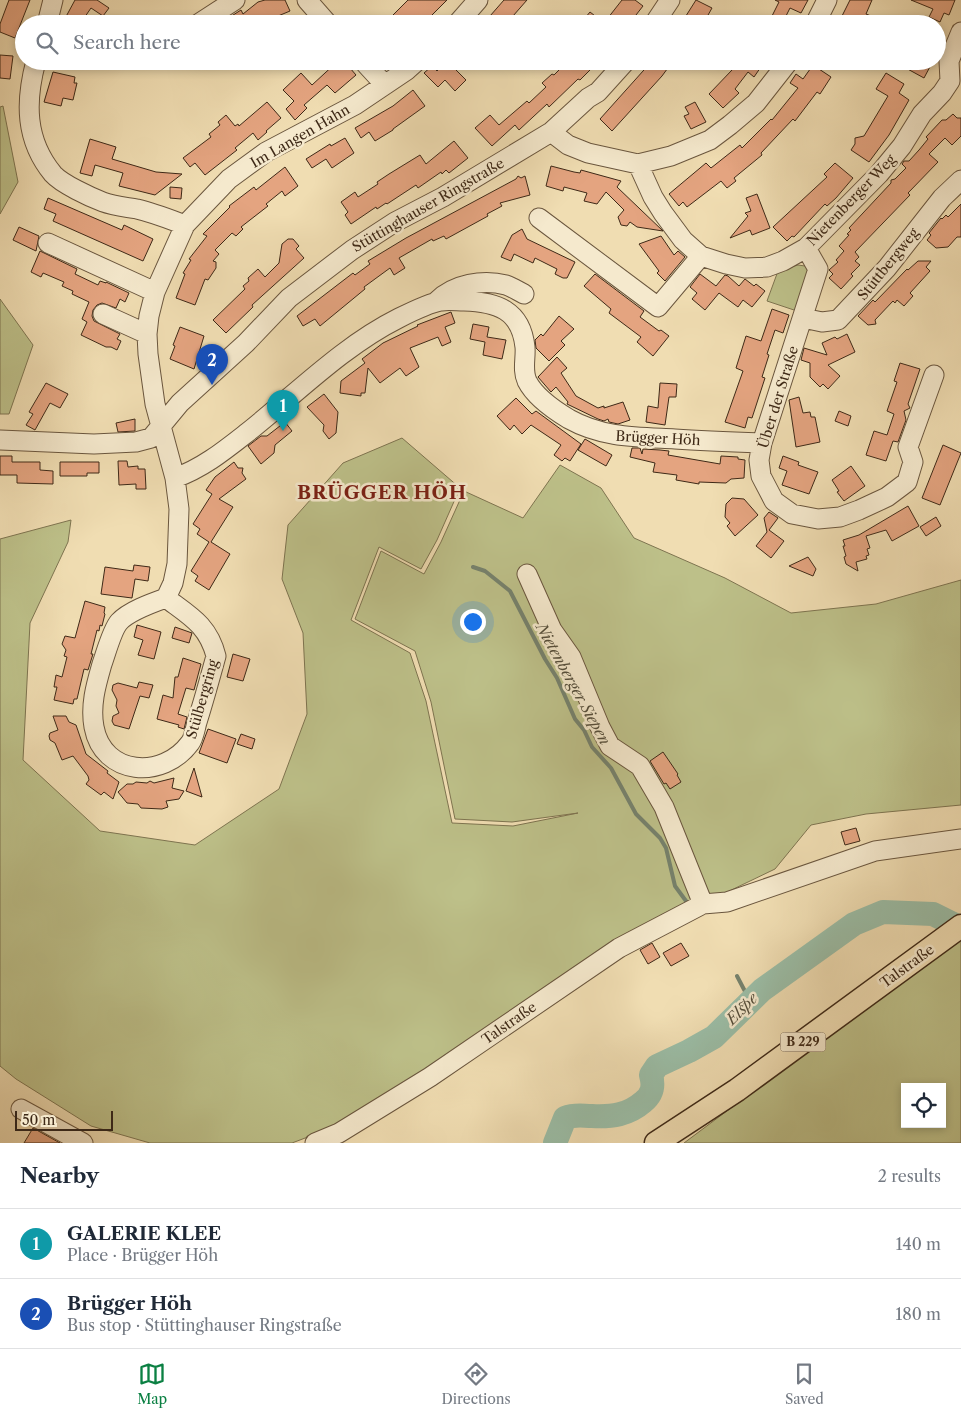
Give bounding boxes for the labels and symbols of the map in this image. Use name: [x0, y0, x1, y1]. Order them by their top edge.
street label: Im Langen Hahn: [247, 100, 353, 172]
street label: Nietenberger Weg: [803, 150, 900, 250]
street label: Stüttinghauser Ringstraße: [349, 154, 507, 256]
street label: Stüttbergweg: [853, 224, 923, 304]
street label: Über der Straße: [754, 343, 802, 450]
pin: 2: [196, 344, 228, 385]
pin: 1: [267, 390, 299, 431]
street label: Brügger Höh: [615, 427, 701, 449]
district label: BRÜGGER HÖH: [297, 481, 467, 504]
your location: [460, 609, 486, 635]
water label: Nietenberger Siepen: [532, 619, 615, 748]
street label: Stülbergring: [182, 657, 222, 741]
street label: Talstraße: [876, 940, 938, 992]
water label: Elspe: [721, 988, 762, 1029]
street label: Talstraße: [478, 998, 540, 1048]
road number: B 229: [780, 1032, 826, 1052]
scale bar: [15, 1108, 112, 1131]

